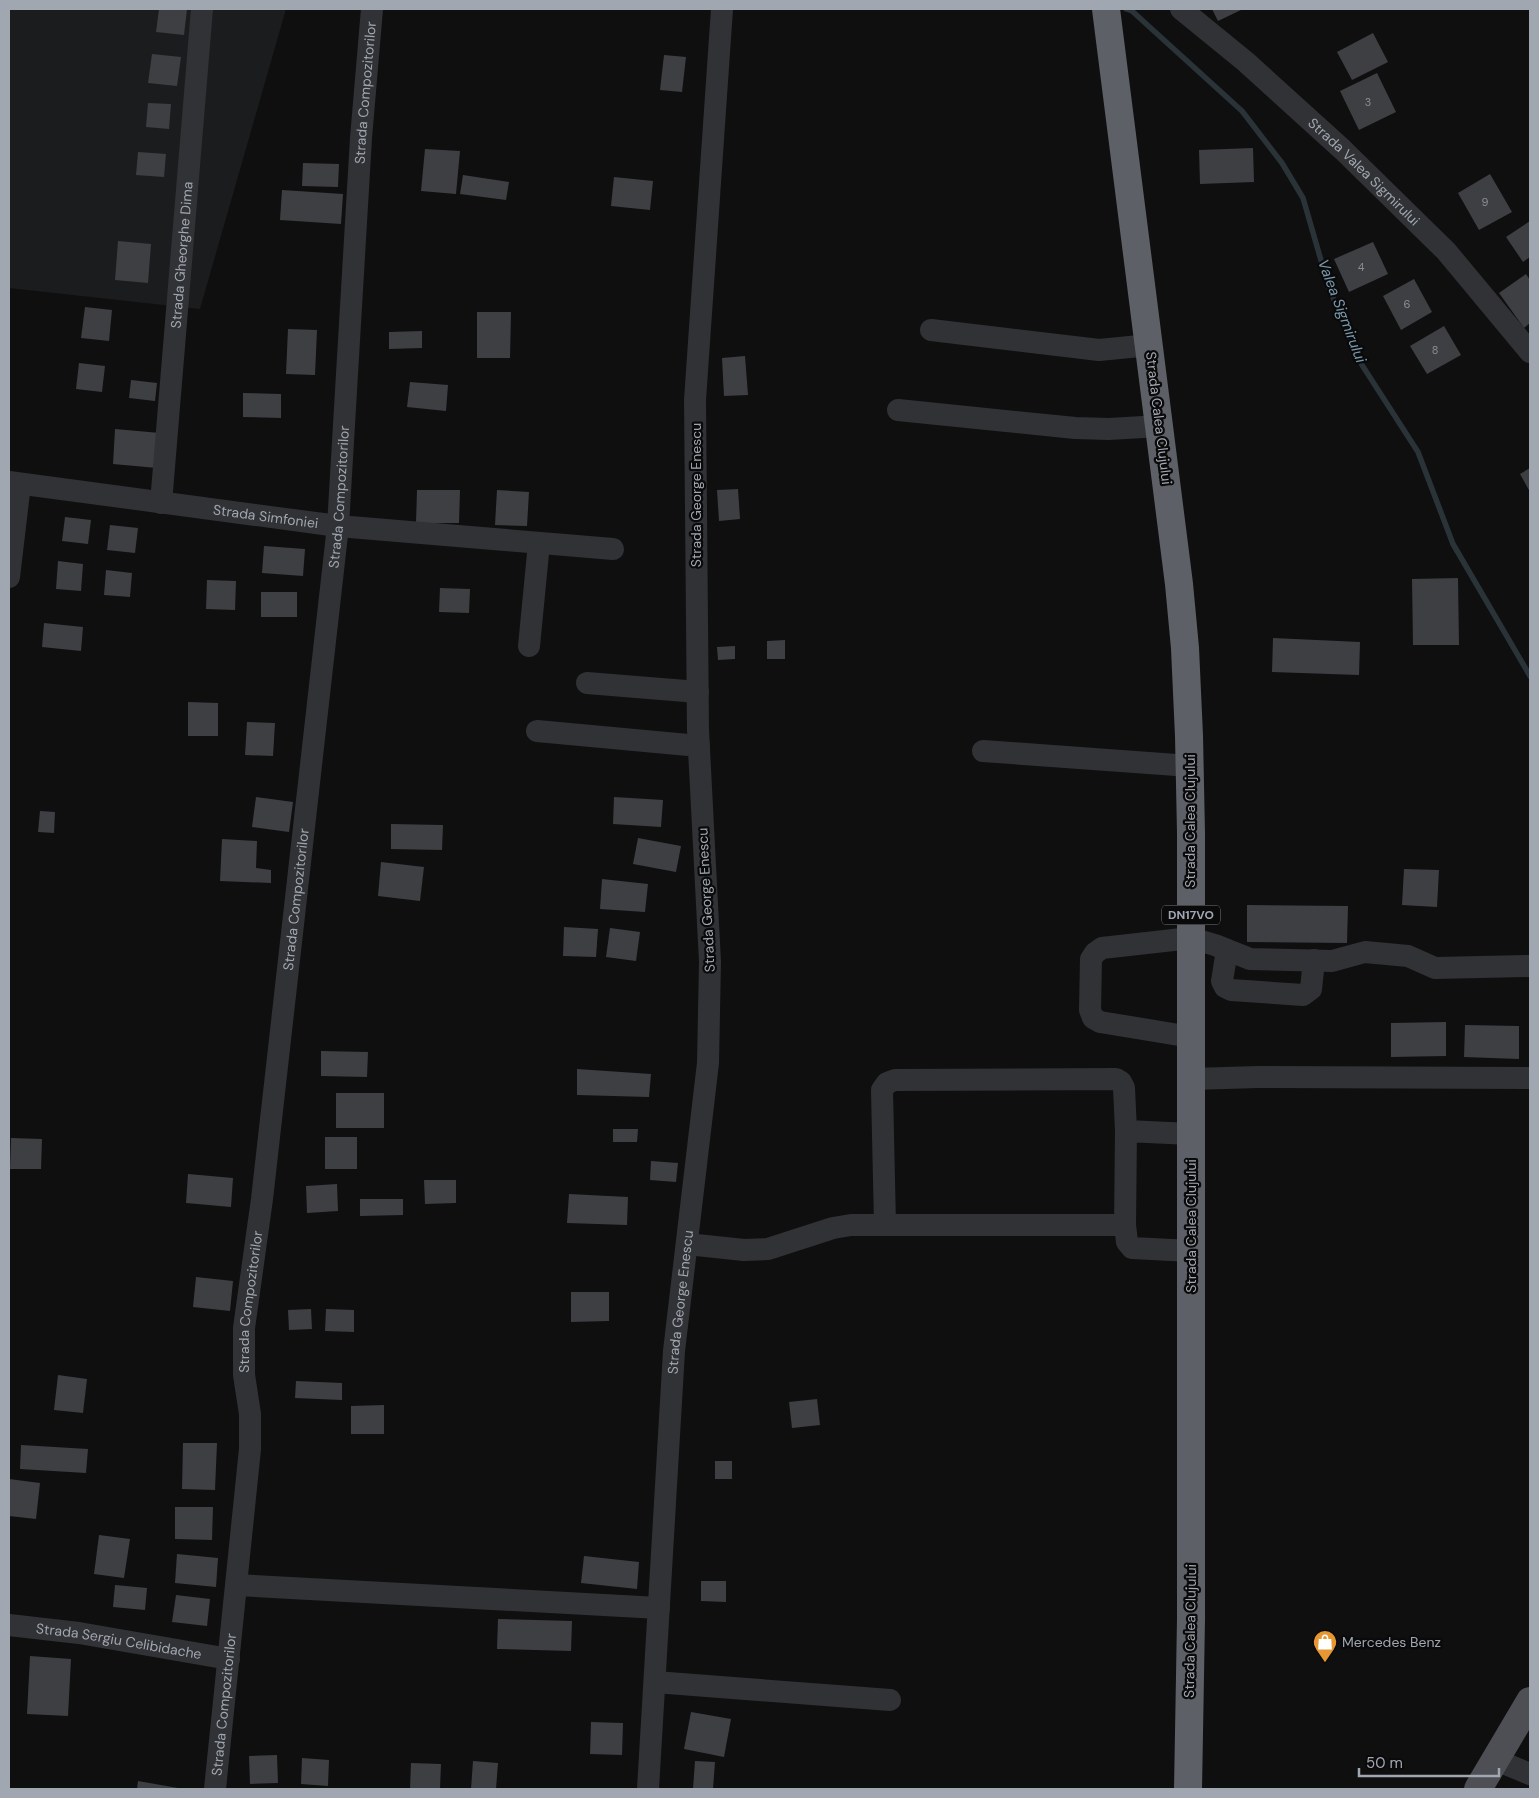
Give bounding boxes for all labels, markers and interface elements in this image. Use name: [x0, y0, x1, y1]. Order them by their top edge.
street label: Strada Compozitorilor: [350, 21, 380, 164]
house number: 3: [1365, 95, 1371, 109]
street label: Strada Valea Sigmirului: [1304, 114, 1424, 229]
street label: Strada Gheorghe Dima: [167, 181, 197, 329]
house number: 9: [1482, 195, 1489, 209]
water label: Valea Sigmirului: [1313, 256, 1371, 366]
house number: 4: [1358, 260, 1365, 274]
house number: 6: [1404, 297, 1411, 311]
house number: 8: [1432, 343, 1438, 357]
street label: Strada Calea Clujului: [1142, 351, 1176, 485]
street label: Strada George Enescu: [687, 423, 705, 567]
street label: Strada Compozitorilor: [324, 425, 353, 569]
street label: Strada Simfoniei: [212, 500, 319, 532]
street label: Strada Calea Clujului: [1181, 754, 1199, 888]
street label: Strada Compozitorilor: [279, 827, 313, 972]
street label: Strada George Enescu: [693, 827, 719, 973]
road number: DN17VO: [1162, 906, 1220, 924]
street label: Strada Calea Clujului: [1182, 1159, 1200, 1293]
street label: Strada Compozitorilor: [235, 1229, 266, 1373]
street label: Strada George Enescu: [664, 1229, 697, 1375]
street label: Strada Calea Clujului: [1180, 1564, 1200, 1698]
street label: Strada Sergiu Celibidache: [35, 1619, 203, 1663]
shop icon: Mercedes Benz: [1312, 1629, 1338, 1663]
street label: Strada Compozitorilor: [207, 1632, 240, 1777]
place label: Mercedes Benz: [1342, 1633, 1441, 1651]
scale bar: [1359, 1746, 1499, 1778]
text: 50 m: [1366, 1753, 1403, 1773]

